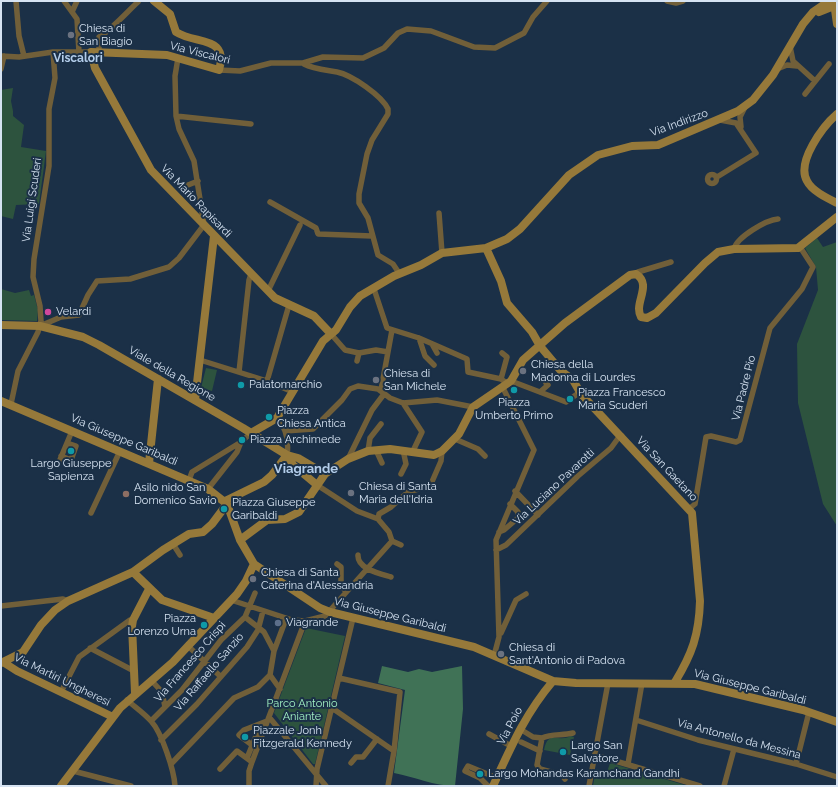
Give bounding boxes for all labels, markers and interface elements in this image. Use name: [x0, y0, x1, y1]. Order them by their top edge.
place label: Chiesa di San Biagio: [79, 22, 132, 48]
marker: Chiesa di San Biagio: [66, 30, 76, 40]
street label: Via Viscalori: [168, 39, 232, 67]
district label: Viscalori: [53, 51, 103, 65]
street label: Via Indirizzo: [648, 106, 710, 140]
street label: Via Luigi Scuderi: [20, 157, 44, 243]
street label: Via Mario Rapisardi: [158, 162, 234, 240]
place label: Velardi: [56, 305, 91, 319]
marker: Velardi: [43, 307, 53, 317]
street label: Viale della Regione: [126, 344, 218, 404]
street label: Via Padre Pio: [729, 354, 759, 422]
place label: Chiesa della Madonna di Lourdes: [531, 358, 635, 384]
marker: Chiesa della Madonna di Lourdes: [518, 366, 528, 376]
place label: Chiesa di San Michele: [384, 367, 446, 393]
marker: Chiesa di San Michele: [371, 375, 381, 385]
place label: Palatomarchio: [249, 378, 322, 392]
marker: Palatomarchio: [236, 380, 246, 390]
marker: Piazza Umberto Primo: [509, 385, 519, 395]
place label: Piazza Francesco Maria Scuderi: [578, 386, 665, 412]
marker: Piazza Francesco Maria Scuderi: [565, 394, 575, 404]
place label: Piazza Umberto Primo: [475, 396, 553, 422]
place label: Piazza Chiesa Antica: [277, 404, 346, 430]
street label: Via Giuseppe Garibaldi: [68, 411, 180, 469]
marker: Piazza Chiesa Antica: [264, 412, 274, 422]
place label: Piazza Archimede: [250, 433, 341, 447]
street label: Via San Gaetano: [634, 434, 700, 504]
marker: Piazza Archimede: [237, 435, 247, 445]
marker: Largo Giuseppe Sapienza: [66, 446, 76, 456]
street label: Via Luciano Pavarotti: [511, 446, 597, 528]
place label: Largo Giuseppe Sapienza: [31, 457, 111, 483]
district label: Viagrande: [274, 461, 338, 477]
place label: Chiesa di Santa Maria dell'Idria: [359, 480, 437, 506]
place label: Asilo nido San Domenico Savio: [134, 481, 216, 507]
marker: Chiesa di Santa Maria dell'Idria: [346, 488, 356, 498]
marker: Asilo nido San Domenico Savio: [121, 489, 131, 499]
place label: Piazza Giuseppe Garibaldi: [232, 496, 315, 522]
marker: Piazza Giuseppe Garibaldi: [219, 504, 229, 514]
place label: Chiesa di Santa Caterina d'Alessandria: [261, 566, 373, 592]
marker: Chiesa di Santa Caterina d'Alessandria: [248, 574, 258, 584]
street label: Via Giuseppe Garibaldi: [333, 595, 447, 635]
place label: Piazza Lorenzo Urna: [127, 612, 196, 638]
place label: Viagrande: [286, 616, 338, 630]
marker: Viagrande: [273, 618, 283, 628]
street label: Via Francesco Crispi: [151, 619, 229, 705]
marker: Piazza Lorenzo Urna: [199, 620, 209, 630]
street label: Via Raffaello Sanzio: [171, 630, 247, 714]
place label: Chiesa di Sant'Antonio di Padova: [509, 641, 625, 667]
marker: Chiesa di Sant'Antonio di Padova: [496, 649, 506, 659]
street label: Via Martiri Ungheresi: [12, 651, 112, 709]
street label: Via Giuseppe Garibaldi: [693, 667, 807, 707]
park label: Parco Antonio Aniante: [266, 697, 338, 723]
street label: Via Poio: [495, 705, 525, 747]
street label: Via Antonello da Messina: [676, 716, 802, 762]
place label: Piazzale Jonh Fitzgerald Kennedy: [253, 724, 352, 750]
marker: Piazzale Jonh Fitzgerald Kennedy: [240, 732, 250, 742]
place label: Largo San Salvatore: [571, 739, 622, 765]
marker: Largo San Salvatore: [558, 747, 568, 757]
place label: Largo Mohandas Karamchand Gandhi: [488, 767, 680, 781]
marker: Largo Mohandas Karamchand Gandhi: [475, 769, 485, 779]

